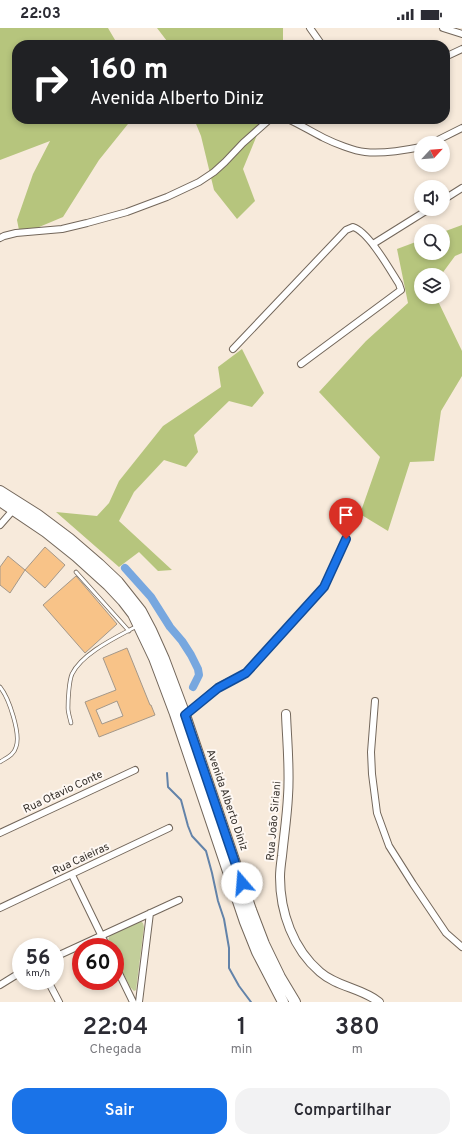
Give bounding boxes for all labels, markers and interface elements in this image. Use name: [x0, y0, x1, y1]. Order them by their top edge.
text: 22:03: [20, 5, 61, 24]
text: 160 m: [90, 53, 168, 89]
icon: right: [24, 56, 76, 108]
text: Avenida Alberto Diniz: [90, 88, 264, 111]
north arrow: [414, 136, 450, 172]
map controls: [414, 136, 450, 304]
button: sound: [414, 180, 450, 216]
button: search: [414, 224, 450, 260]
button: layers: [414, 268, 450, 304]
pin: [329, 498, 363, 539]
icon: arrive: [335, 504, 357, 526]
street label: Avenida Alberto Diniz: [203, 747, 251, 853]
street label: Rua Otavio Conte: [21, 767, 105, 817]
street label: Rua João Siriani: [264, 781, 284, 861]
street label: Rua Caieiras: [50, 840, 112, 878]
position arrow: [221, 862, 263, 904]
speed limit sign: 60: [72, 938, 124, 990]
text: 56: [26, 946, 50, 972]
text: km/h: [26, 967, 50, 980]
text: 22:04: [82, 1013, 148, 1043]
text: 1: [237, 1013, 246, 1043]
text: 380: [335, 1013, 380, 1043]
text: Chegada: [90, 1042, 141, 1058]
text: min: [231, 1042, 252, 1058]
text: m: [352, 1042, 363, 1058]
button: Sair: [12, 1088, 227, 1134]
button: Compartilhar: [235, 1088, 450, 1134]

